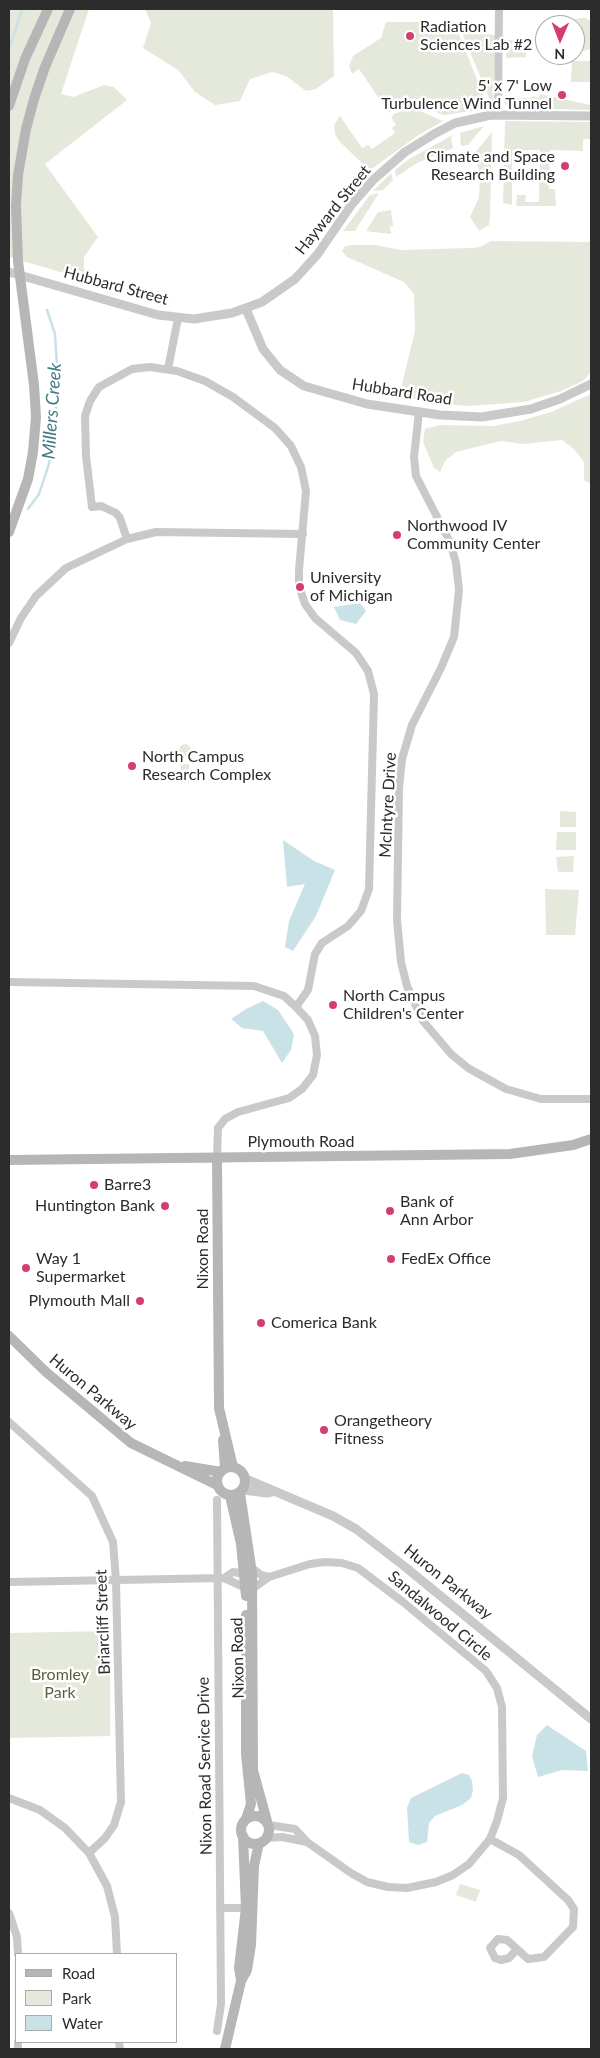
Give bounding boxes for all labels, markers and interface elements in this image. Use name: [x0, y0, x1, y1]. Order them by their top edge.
north arrow: [535, 15, 585, 65]
place label: Radiation Sciences Lab #2: [420, 17, 532, 55]
marker: Radiation Sciences Lab #2: [404, 30, 416, 42]
text: N: [554, 46, 565, 63]
place label: 5' x 7' Low Turbulence Wind Tunnel: [381, 76, 552, 114]
marker: 5' x 7' Low Turbulence Wind Tunnel: [556, 89, 568, 101]
place label: Climate and Space Research Building: [426, 147, 555, 185]
marker: Climate and Space Research Building: [559, 160, 571, 172]
street label: Hayward Street: [291, 162, 375, 258]
street label: Hubbard Street: [62, 263, 170, 309]
water label: Millers Creek: [38, 362, 66, 460]
street label: Hubbard Road: [351, 375, 453, 409]
place label: Northwood IV Community Center: [407, 516, 540, 554]
marker: Northwood IV Community Center: [391, 529, 403, 541]
place label: University of Michigan: [310, 568, 393, 606]
marker: University of Michigan: [294, 581, 306, 593]
place label: North Campus Research Complex: [142, 747, 271, 785]
street label: McIntyre Drive: [376, 752, 400, 858]
marker: North Campus Research Complex: [126, 760, 138, 772]
place label: North Campus Children's Center: [343, 986, 464, 1024]
marker: North Campus Children's Center: [327, 999, 339, 1011]
street label: Plymouth Road: [248, 1132, 354, 1152]
place label: Barre3: [104, 1175, 151, 1195]
marker: Barre3: [88, 1179, 100, 1191]
place label: Bank of Ann Arbor: [400, 1192, 473, 1230]
place label: Huntington Bank: [35, 1196, 155, 1216]
marker: Huntington Bank: [159, 1200, 171, 1212]
marker: Bank of Ann Arbor: [384, 1205, 396, 1217]
street label: Nixon Road: [193, 1208, 213, 1290]
place label: Way 1 Supermarket: [36, 1249, 125, 1287]
place label: FedEx Office: [401, 1249, 491, 1269]
marker: FedEx Office: [385, 1253, 397, 1265]
marker: Way 1 Supermarket: [20, 1262, 32, 1274]
place label: Plymouth Mall: [28, 1291, 130, 1311]
marker: Plymouth Mall: [134, 1295, 146, 1307]
place label: Comerica Bank: [271, 1313, 377, 1333]
marker: Comerica Bank: [255, 1317, 267, 1329]
street label: Huron Parkway: [45, 1350, 141, 1434]
place label: Orangetheory Fitness: [334, 1411, 432, 1449]
marker: Orangetheory Fitness: [318, 1424, 330, 1436]
street label: Huron Parkway: [400, 1540, 496, 1624]
street label: Sandalwood Circle: [384, 1567, 496, 1665]
street label: Briarcliff Street: [92, 1569, 114, 1675]
street label: Nixon Road: [228, 1617, 248, 1699]
park label: Bromley Park: [31, 1665, 89, 1703]
street label: Nixon Road Service Drive: [194, 1677, 216, 1855]
legend: [15, 1953, 178, 2043]
text: Road: [62, 1964, 95, 1982]
text: Park: [62, 1989, 91, 2007]
text: Water: [62, 2014, 103, 2032]

